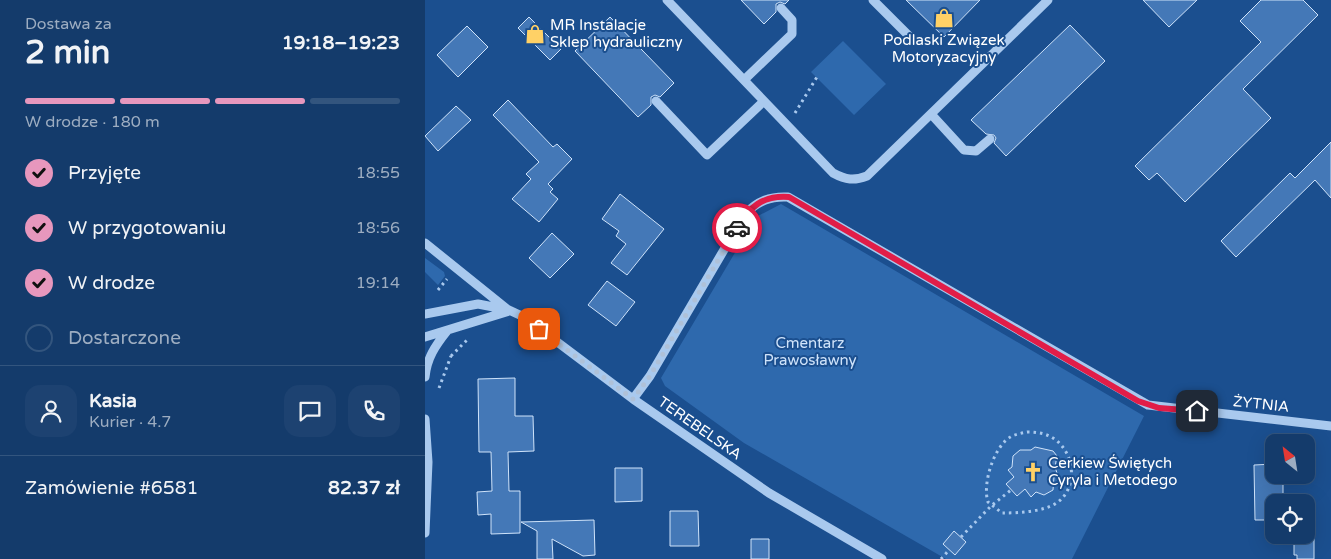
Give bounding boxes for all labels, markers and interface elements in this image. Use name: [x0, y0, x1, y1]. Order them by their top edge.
shop icon: Podlaski Związek Motoryzacyjny: [933, 7, 955, 29]
text: Dostawa za: [25, 14, 112, 34]
place label: MR Instalacje Sklep hydrauliczny: [550, 16, 683, 51]
shop icon: MR Instalacje Sklep hydrauliczny: [524, 23, 546, 45]
place label: Podlaski Związek Motoryzacyjny: [883, 31, 1005, 66]
text: 19:18–19:23: [282, 32, 400, 54]
text: 2 min: [25, 34, 110, 72]
text: W drodze · 180 m: [25, 112, 160, 132]
icon: check: [25, 159, 53, 187]
text: Przyjęte: [68, 162, 141, 184]
text: 18:55: [356, 163, 400, 183]
courier: [712, 203, 762, 253]
icon: check: [25, 214, 53, 242]
icon: car: [723, 214, 751, 242]
text: W przygotowaniu: [68, 217, 226, 239]
text: 18:56: [356, 218, 400, 238]
icon: check: [25, 269, 53, 297]
text: W drodze: [68, 272, 155, 294]
text: 19:14: [356, 273, 400, 293]
pin: [518, 308, 560, 350]
icon: bag: [525, 315, 553, 343]
text: Dostarczone: [68, 327, 181, 349]
park label: Cmentarz Prawosławny: [763, 334, 857, 369]
button: person: [25, 385, 77, 437]
button: chat: [284, 385, 336, 437]
button: phone: [348, 385, 400, 437]
text: Kasia: [89, 390, 137, 412]
pin: [1176, 390, 1218, 432]
street label: ŻYTNIA: [1232, 392, 1290, 416]
street label: TEREBELSKA: [655, 393, 745, 463]
icon: home: [1183, 397, 1211, 425]
text: Kurier · 4.7: [89, 412, 171, 432]
north arrow: [1265, 434, 1315, 484]
map controls: [1265, 434, 1315, 544]
place label: Cerkiew Świętych Cyryla i Metodego: [1048, 454, 1177, 489]
church icon: Cerkiew Świętych Cyryla i Metodego: [1022, 461, 1044, 483]
text: Zamówienie #6581: [25, 477, 199, 499]
text: 82.37 zł: [328, 477, 400, 499]
button: locate: [1265, 494, 1315, 544]

